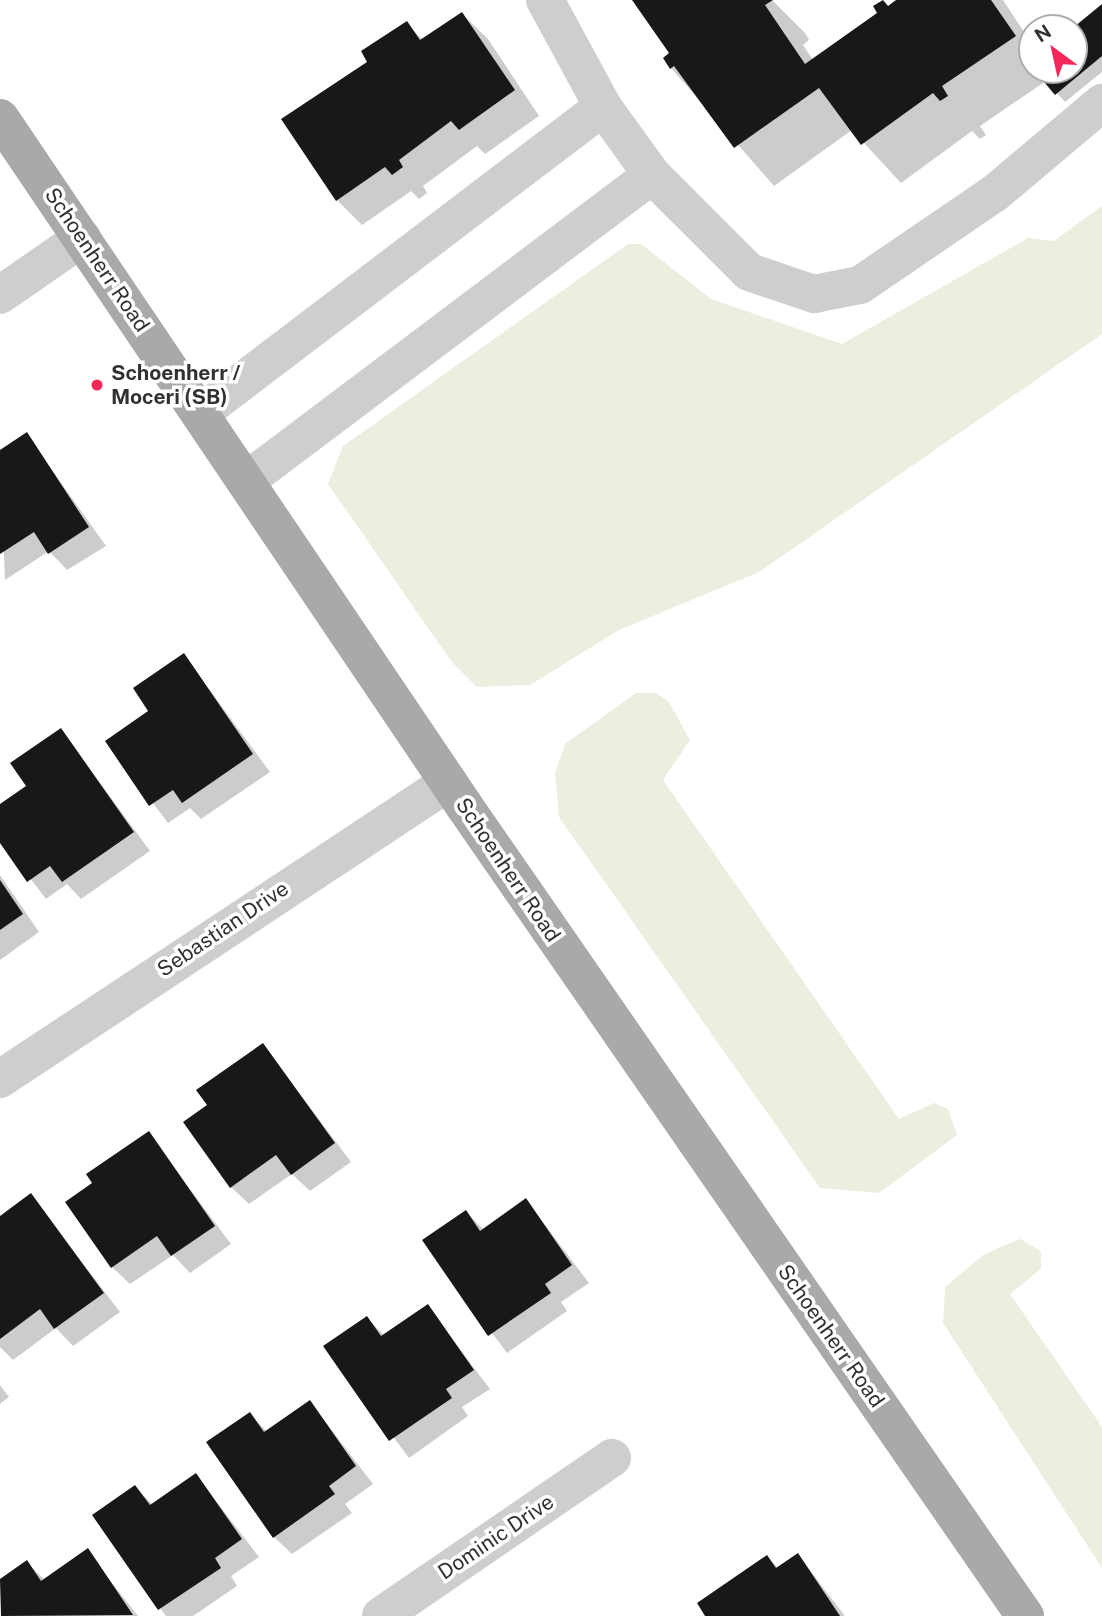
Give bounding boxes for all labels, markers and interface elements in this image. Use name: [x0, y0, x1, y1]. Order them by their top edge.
north arrow: [1018, 14, 1088, 84]
text: N: [1030, 20, 1055, 46]
street label: Schoenherr Road: [39, 183, 155, 337]
place label: Schoenherr / Moceri (SB): [111, 360, 241, 410]
marker: Schoenherr / Moceri (SB): [89, 377, 105, 393]
street label: Schoenherr Road: [450, 793, 566, 947]
street label: Sebastian Drive: [153, 876, 293, 982]
street label: Schoenherr Road: [772, 1260, 890, 1412]
street label: Dominic Drive: [433, 1489, 559, 1585]

